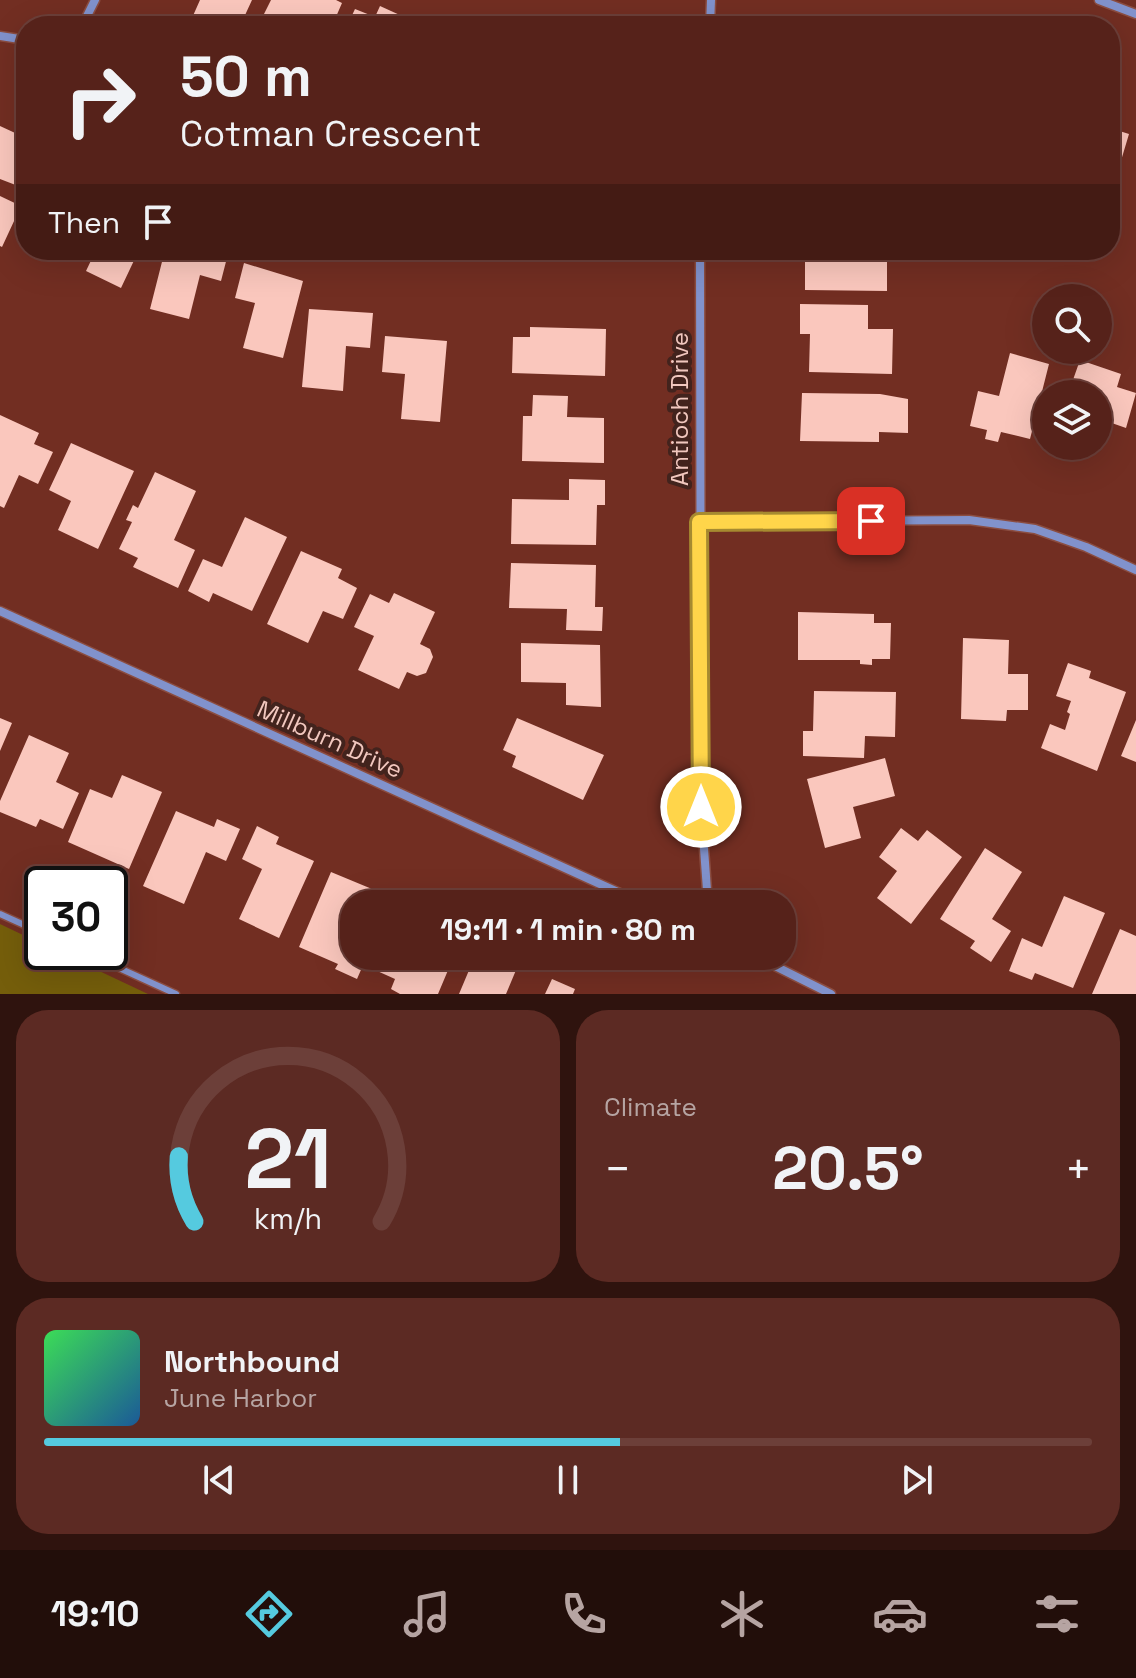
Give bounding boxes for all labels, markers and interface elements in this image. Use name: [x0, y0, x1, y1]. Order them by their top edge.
text: 50 m: [180, 41, 312, 112]
icon: right: [48, 48, 152, 152]
text: Cotman Crescent: [180, 111, 481, 157]
icon: arrive: [136, 200, 180, 244]
text: Then: [48, 203, 120, 242]
map controls: [1032, 284, 1112, 460]
button: search: [1032, 284, 1112, 364]
street label: Antioch Drive: [664, 332, 695, 486]
button: layers: [1032, 380, 1112, 460]
pin: [837, 487, 905, 555]
icon: arrive: [849, 499, 893, 543]
street label: Millburn Drive: [252, 693, 408, 785]
position arrow: [659, 765, 743, 849]
speed limit sign: 30: [24, 866, 128, 970]
text: 19:11 · 1 min · 80 m: [440, 910, 696, 949]
text: Climate: [604, 1090, 697, 1124]
text: 21: [244, 1106, 332, 1212]
text: 20.5°: [772, 1130, 924, 1207]
text: −: [604, 1141, 631, 1197]
text: +: [1065, 1141, 1092, 1197]
text: km/h: [254, 1201, 322, 1237]
text: Northbound: [164, 1342, 340, 1381]
text: June Harbor: [164, 1381, 317, 1415]
icon: previous: [197, 1458, 241, 1502]
icon: pause: [546, 1458, 590, 1502]
icon: next: [895, 1458, 939, 1502]
icon: directions: [241, 1586, 297, 1642]
icon: music: [399, 1586, 455, 1642]
icon: phone: [556, 1586, 612, 1642]
icon: climate: [714, 1586, 770, 1642]
icon: car: [872, 1586, 928, 1642]
icon: filters: [1029, 1586, 1085, 1642]
text: 19:10: [51, 1591, 140, 1637]

